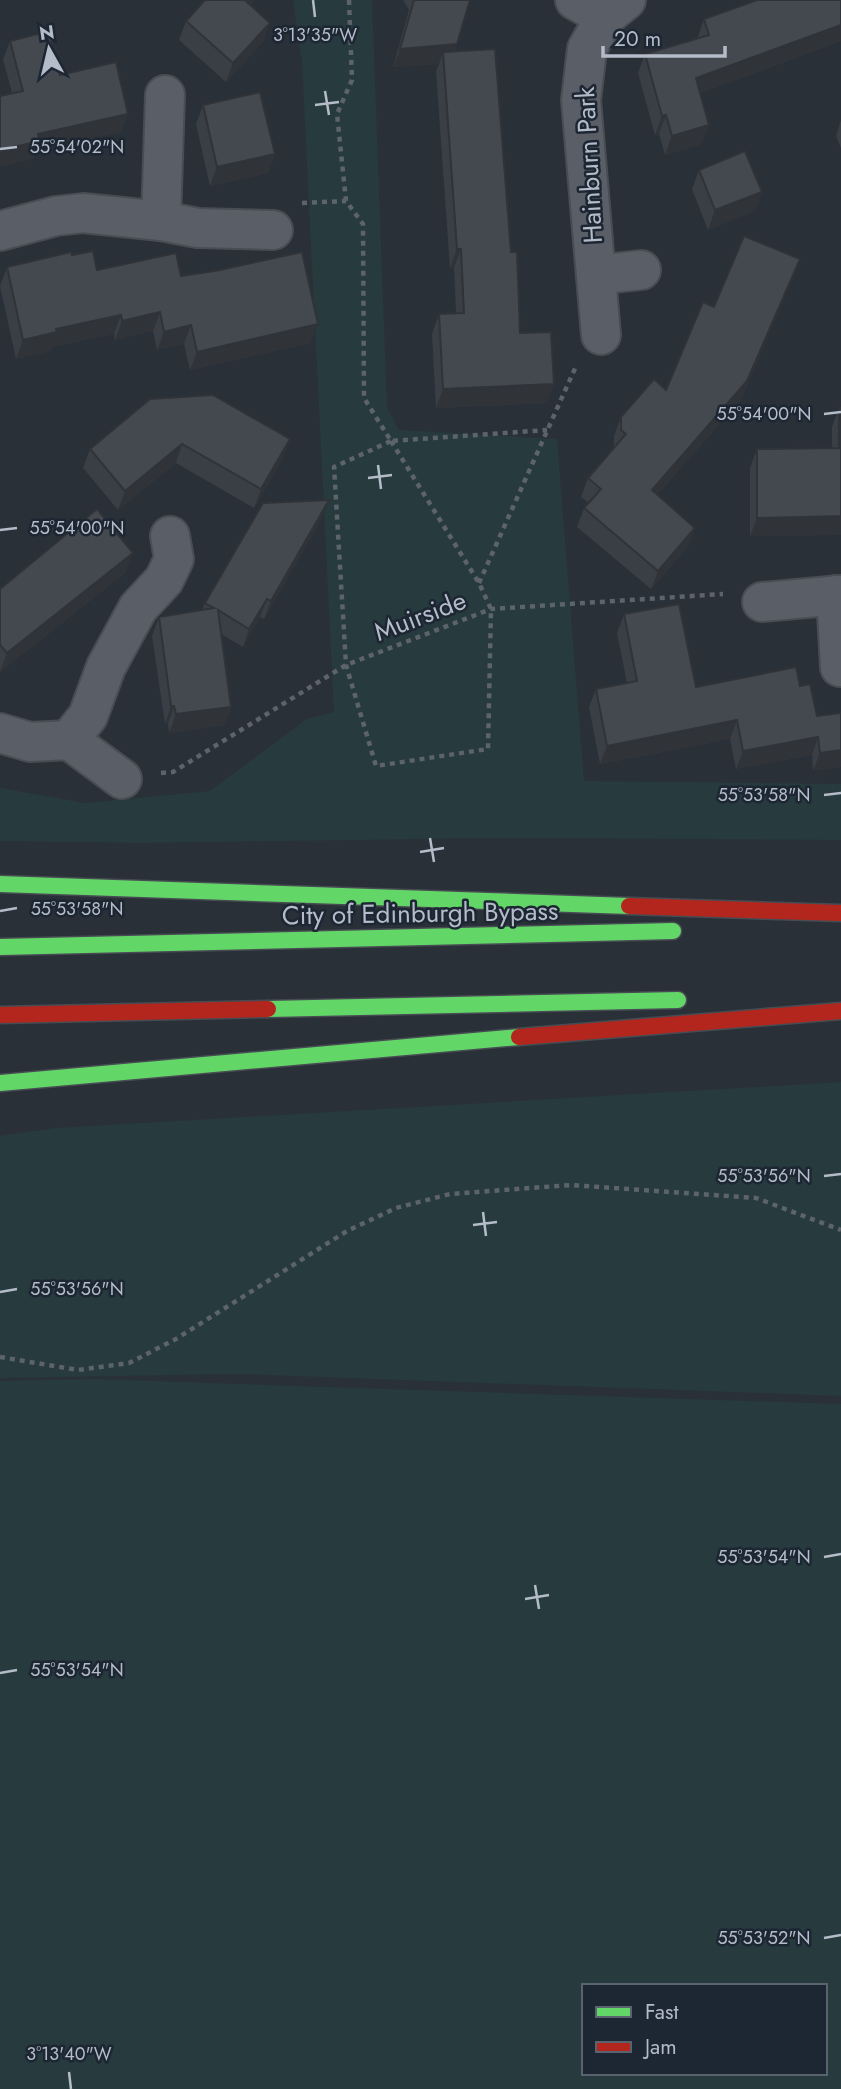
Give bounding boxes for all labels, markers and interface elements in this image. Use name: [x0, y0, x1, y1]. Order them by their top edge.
north arrow: [14, 14, 84, 84]
scale bar: [603, 14, 726, 58]
text: N: [37, 18, 56, 47]
text: 3°13'35"W: [273, 22, 357, 48]
text: 20 m: [614, 24, 661, 54]
street label: Hainburn Park: [566, 85, 612, 244]
text: 55°54'02"N: [30, 134, 124, 160]
text: 55°54'00"N: [716, 401, 812, 427]
text: 55°54'00"N: [29, 515, 125, 541]
street label: Muirside: [368, 581, 472, 651]
text: 55°53'58"N: [718, 782, 810, 808]
street label: City of Edinburgh Bypass: [281, 892, 559, 934]
text: 55°53'58"N: [31, 896, 123, 922]
text: 55°53'56"N: [717, 1163, 811, 1189]
text: 55°53'56"N: [30, 1276, 124, 1302]
text: 55°53'54"N: [717, 1544, 811, 1570]
text: 55°53'54"N: [30, 1657, 124, 1683]
text: 55°53'52"N: [717, 1925, 811, 1951]
legend: [582, 1984, 827, 2075]
text: Fast: [645, 1997, 678, 2027]
text: Jam: [642, 2032, 677, 2062]
text: 3°13'40"W: [26, 2041, 112, 2067]

